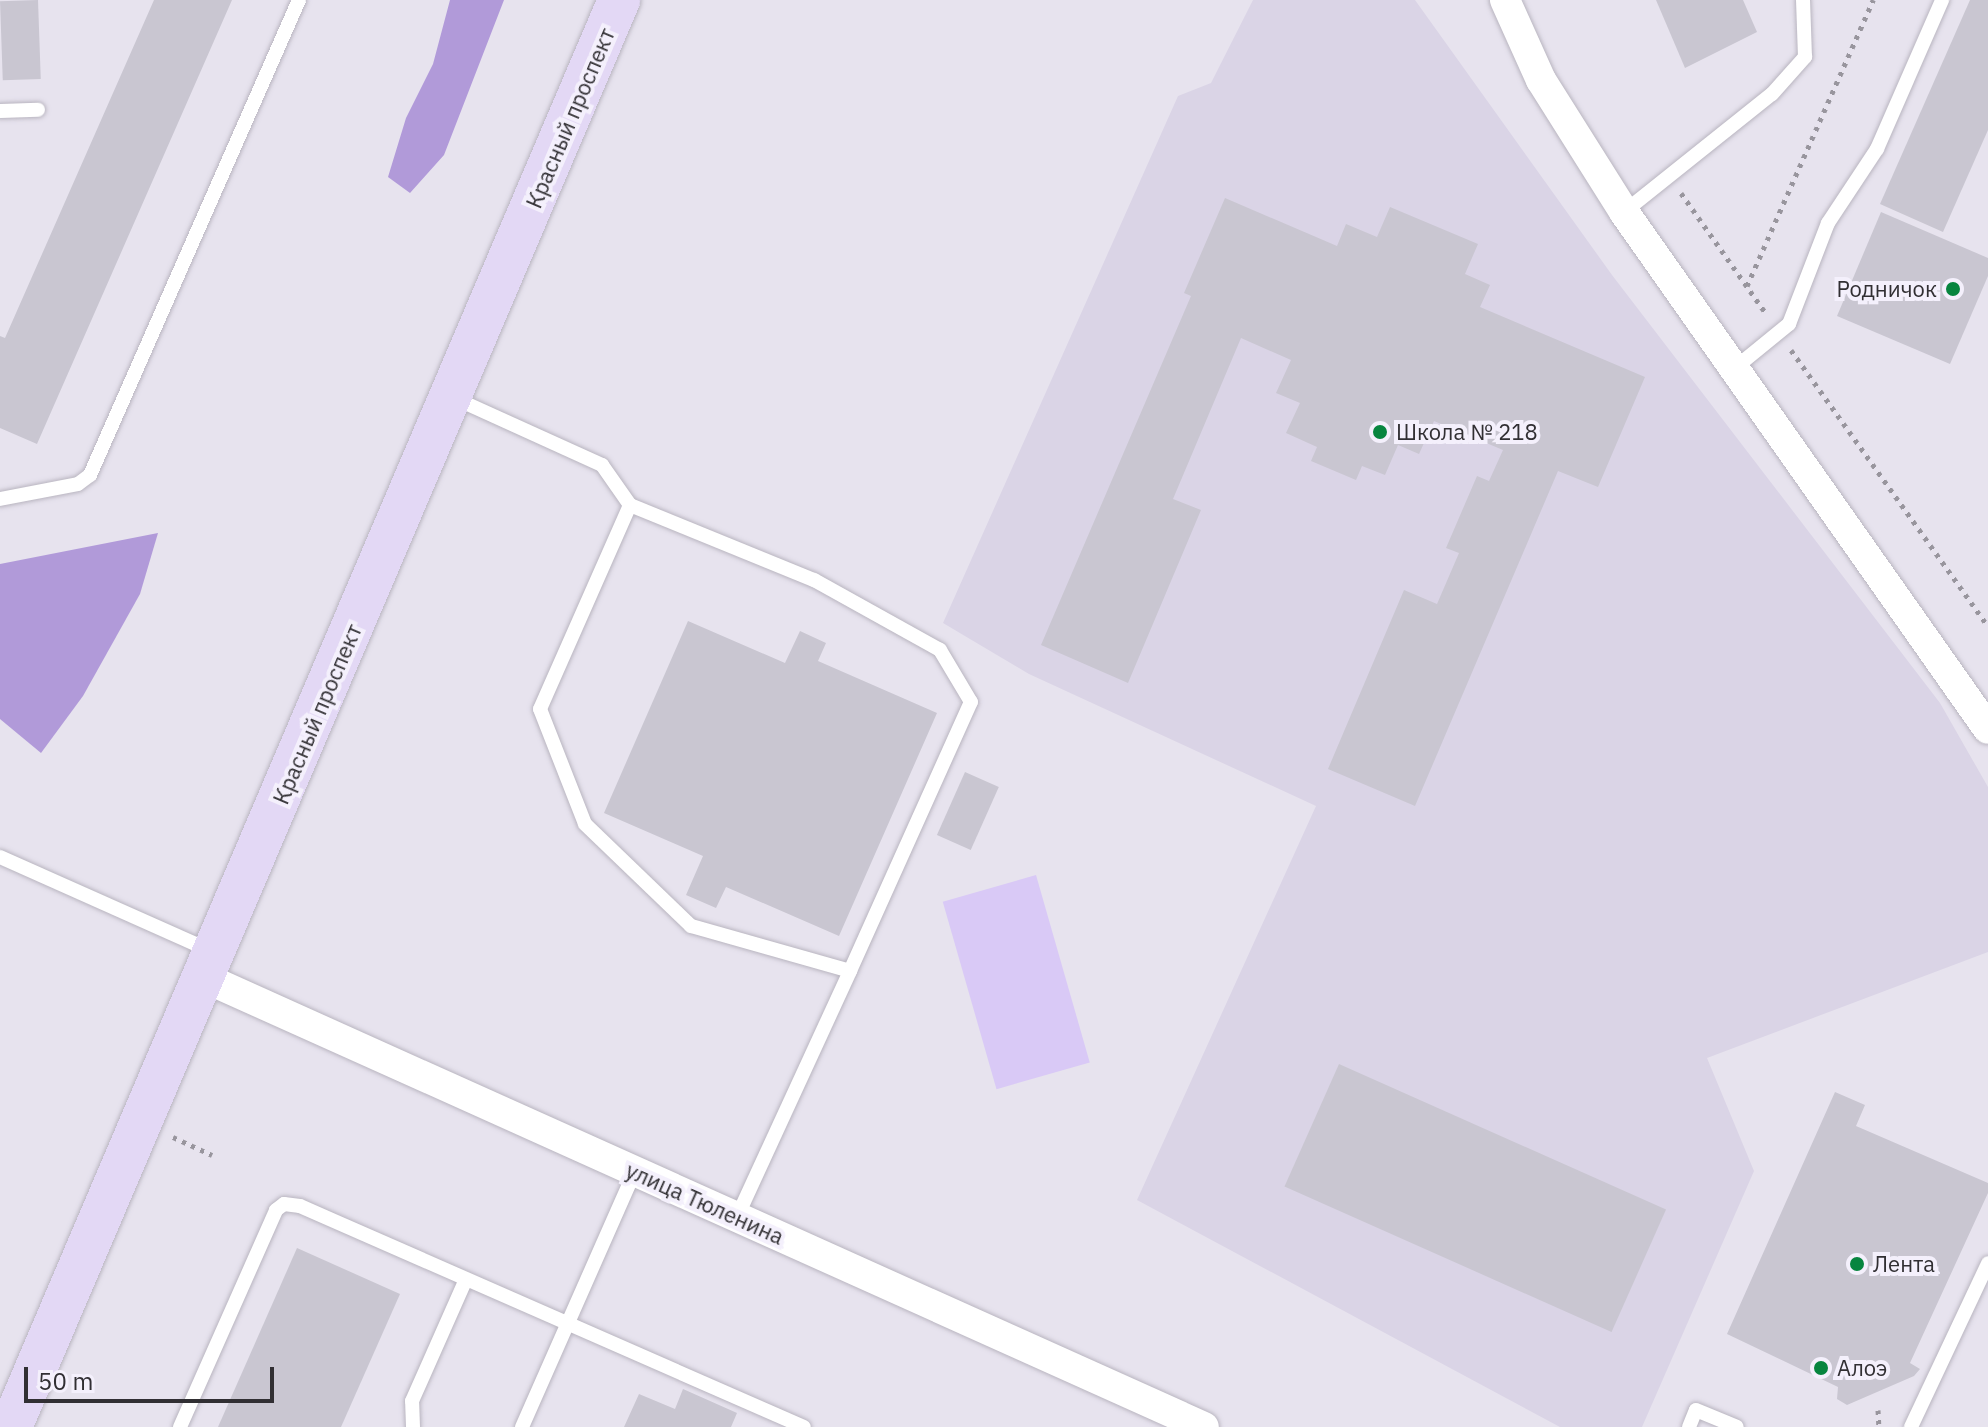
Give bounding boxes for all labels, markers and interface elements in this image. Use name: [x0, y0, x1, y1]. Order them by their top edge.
street label: Красный проспект: [520, 24, 620, 212]
place label: Родничок: [1837, 276, 1937, 302]
marker: Родничок: [1944, 280, 1962, 298]
place label: Школа № 218: [1396, 419, 1538, 445]
marker: Школа № 218: [1371, 423, 1389, 441]
street label: Красный проспект: [267, 620, 367, 808]
street label: улица Тюленина: [622, 1156, 788, 1250]
place label: Лента: [1873, 1251, 1935, 1277]
marker: Лента: [1848, 1255, 1866, 1273]
scale bar: [28, 1351, 278, 1401]
place label: Алоэ: [1837, 1355, 1887, 1381]
marker: Алоэ: [1812, 1359, 1830, 1377]
text: 50 m: [38, 1365, 93, 1397]

